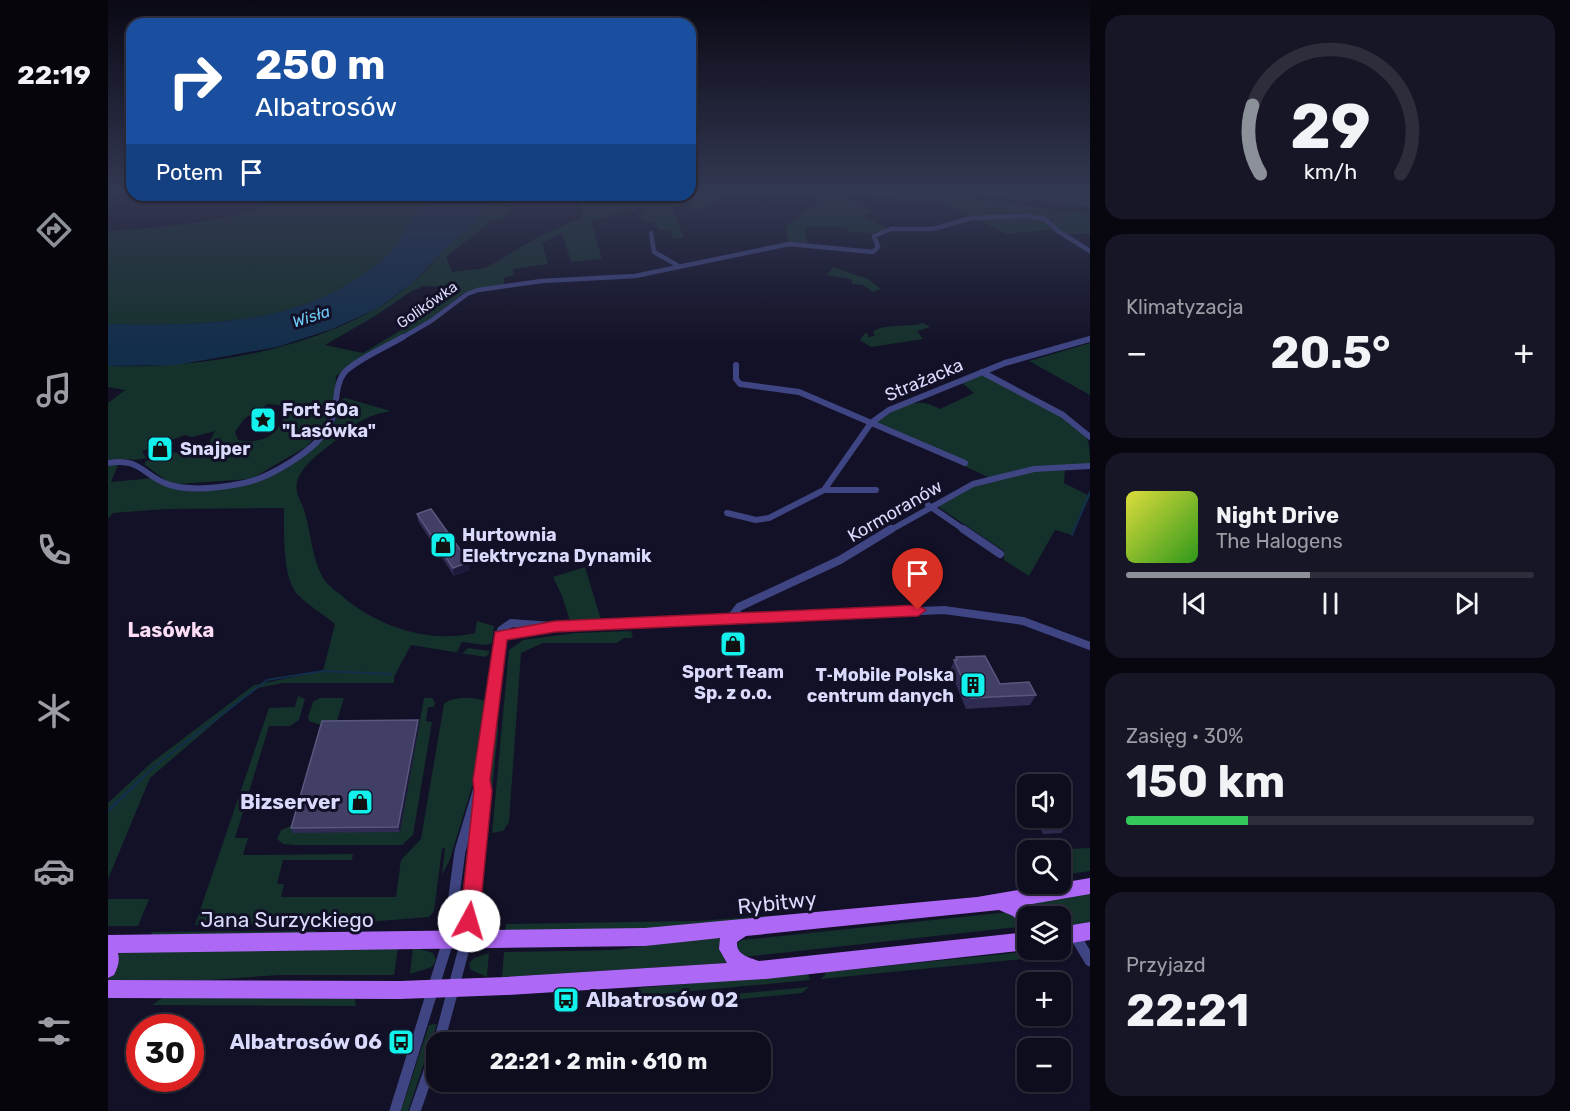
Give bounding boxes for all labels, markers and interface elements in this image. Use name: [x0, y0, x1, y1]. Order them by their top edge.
text: 250 m: [255, 40, 385, 90]
icon: right: [156, 42, 234, 120]
text: 22:19: [17, 59, 91, 91]
text: 29: [1290, 90, 1370, 164]
text: Albatrosów: [255, 91, 397, 123]
icon: arrive: [235, 156, 268, 189]
text: Potem: [156, 159, 223, 186]
text: km/h: [1303, 159, 1357, 184]
icon: directions: [33, 209, 75, 251]
street label: Golikówka: [393, 278, 461, 332]
text: Klimatyzacja: [1126, 295, 1244, 319]
water label: Wisła: [290, 301, 332, 331]
text: 20.5°: [1271, 326, 1390, 379]
text: −: [1126, 333, 1147, 372]
text: +: [1513, 333, 1534, 372]
street label: Strażacka: [882, 354, 966, 406]
icon: music: [33, 369, 75, 411]
place label: Fort 50a "Lasówka": [282, 399, 376, 442]
place icon: Fort 50a "Lasówka": [248, 405, 278, 435]
shop icon: Snajper: [145, 434, 175, 464]
place label: Snajper: [180, 438, 250, 460]
street label: Kormoranów: [844, 475, 946, 547]
text: Night Drive: [1216, 502, 1339, 529]
place label: Hurtownia Elektryczna Dynamik: [462, 524, 652, 567]
icon: phone: [33, 529, 75, 571]
text: The Halogens: [1216, 529, 1343, 553]
shop icon: Hurtownia Elektryczna Dynamik: [428, 530, 458, 560]
pin: [892, 548, 943, 610]
icon: arrive: [901, 557, 934, 590]
icon: previous: [1178, 587, 1211, 620]
icon: pause: [1314, 587, 1347, 620]
icon: next: [1450, 587, 1483, 620]
district label: Lasówka: [128, 618, 214, 642]
shop icon: Sport Team Sp. z o.o.: [718, 629, 748, 659]
place label: Sport Team Sp. z o.o.: [682, 661, 784, 704]
place label: T‑Mobile Polska centrum danych: [807, 664, 954, 707]
building icon: T‑Mobile Polska centrum danych: [958, 670, 988, 700]
icon: climate: [33, 690, 75, 732]
text: Zasięg · 30%: [1126, 724, 1244, 748]
text: 150 km: [1126, 755, 1285, 808]
map controls: [1017, 774, 1071, 1092]
button: sound: [1017, 774, 1071, 828]
shop icon: Bizserver: [345, 787, 375, 817]
place label: Bizserver: [240, 789, 340, 814]
button: search: [1017, 840, 1071, 894]
icon: car: [33, 850, 75, 892]
street label: Rybitwy: [736, 886, 818, 919]
position arrow: [437, 889, 501, 953]
button: layers: [1017, 906, 1071, 960]
street label: Jana Surzyckiego: [200, 907, 374, 932]
text: Przyjazd: [1126, 953, 1206, 977]
button: +: [1017, 972, 1071, 1026]
text: 22:21: [1126, 984, 1249, 1037]
bus stop icon: Albatrosów 02: [551, 985, 581, 1015]
place label: Albatrosów 02: [586, 987, 738, 1012]
icon: filters: [33, 1010, 75, 1052]
speed limit sign: 30: [126, 1014, 204, 1092]
bus stop icon: Albatrosów 06: [386, 1027, 416, 1057]
place label: Albatrosów 06: [230, 1029, 382, 1054]
button: −: [1017, 1038, 1071, 1092]
text: 22:21 · 2 min · 610 m: [490, 1048, 707, 1075]

